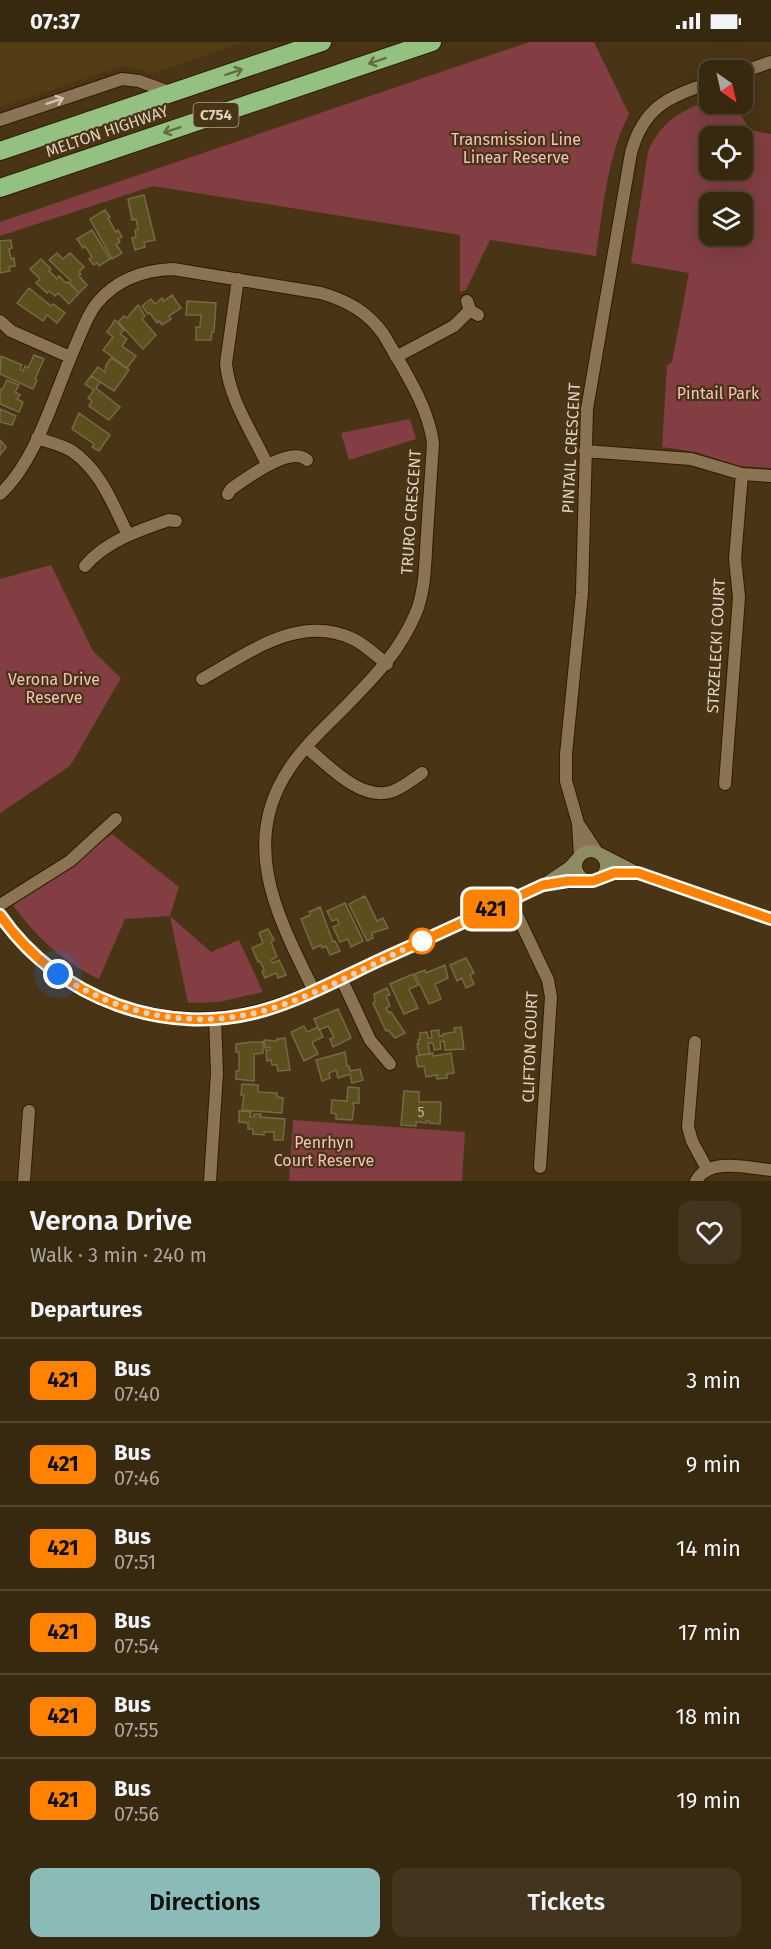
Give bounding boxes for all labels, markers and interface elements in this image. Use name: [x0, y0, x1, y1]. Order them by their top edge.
text: 07:37: [30, 8, 80, 35]
one-way arrow: [368, 56, 386, 67]
north arrow: [699, 60, 753, 114]
map controls: [699, 60, 753, 246]
one-way arrow: [224, 65, 243, 76]
one-way arrow: [45, 95, 64, 106]
street label: MELTON HIGHWAY: [43, 101, 171, 161]
road number: C754: [194, 103, 238, 127]
one-way arrow: [163, 125, 182, 136]
button: locate: [699, 126, 753, 180]
park label: Transmission Line Linear Reserve: [451, 130, 581, 167]
button: layers: [699, 192, 753, 246]
street label: PINTAIL CRESCENT: [558, 381, 584, 514]
park label: Pintail Park: [677, 384, 760, 403]
street label: TRURO CRESCENT: [397, 448, 425, 575]
street label: STRZELECKI COURT: [703, 578, 729, 714]
park label: Verona Drive Reserve: [8, 670, 100, 707]
line badge: 421: [456, 890, 526, 928]
text: 421: [475, 896, 507, 922]
unlabelled marker: [409, 928, 435, 954]
your location: [43, 959, 73, 989]
street label: CLIFTON COURT: [519, 990, 541, 1103]
house number: 5: [417, 1104, 425, 1121]
park label: Penrhyn Court Reserve: [274, 1133, 374, 1170]
button: heart: [678, 1201, 741, 1264]
text: Verona Drive: [30, 1204, 192, 1237]
text: Walk · 3 min · 240 m: [30, 1243, 207, 1267]
text: Departures: [30, 1296, 142, 1323]
text: Bus: [114, 1355, 151, 1382]
text: 421: [47, 1367, 79, 1393]
text: 3 min: [686, 1367, 741, 1394]
text: 07:40: [114, 1382, 160, 1406]
text: Bus: [114, 1439, 151, 1466]
text: 421: [47, 1451, 79, 1477]
text: 9 min: [686, 1451, 741, 1478]
text: 07:46: [114, 1466, 160, 1490]
text: Bus: [114, 1523, 151, 1550]
text: 421: [47, 1535, 79, 1561]
text: 14 min: [676, 1535, 741, 1562]
text: 07:51: [114, 1550, 156, 1574]
text: Bus: [114, 1607, 151, 1634]
text: 421: [47, 1619, 79, 1645]
text: 17 min: [678, 1619, 741, 1646]
text: 07:54: [114, 1634, 159, 1658]
text: Bus: [114, 1691, 151, 1718]
text: 421: [47, 1703, 79, 1729]
text: 18 min: [676, 1703, 741, 1730]
text: 07:55: [114, 1718, 158, 1742]
text: Bus: [114, 1775, 151, 1802]
text: 421: [47, 1787, 79, 1813]
text: 19 min: [676, 1787, 741, 1814]
text: 07:56: [114, 1802, 159, 1826]
button: Directions: [30, 1868, 380, 1937]
button: Tickets: [392, 1868, 741, 1937]

